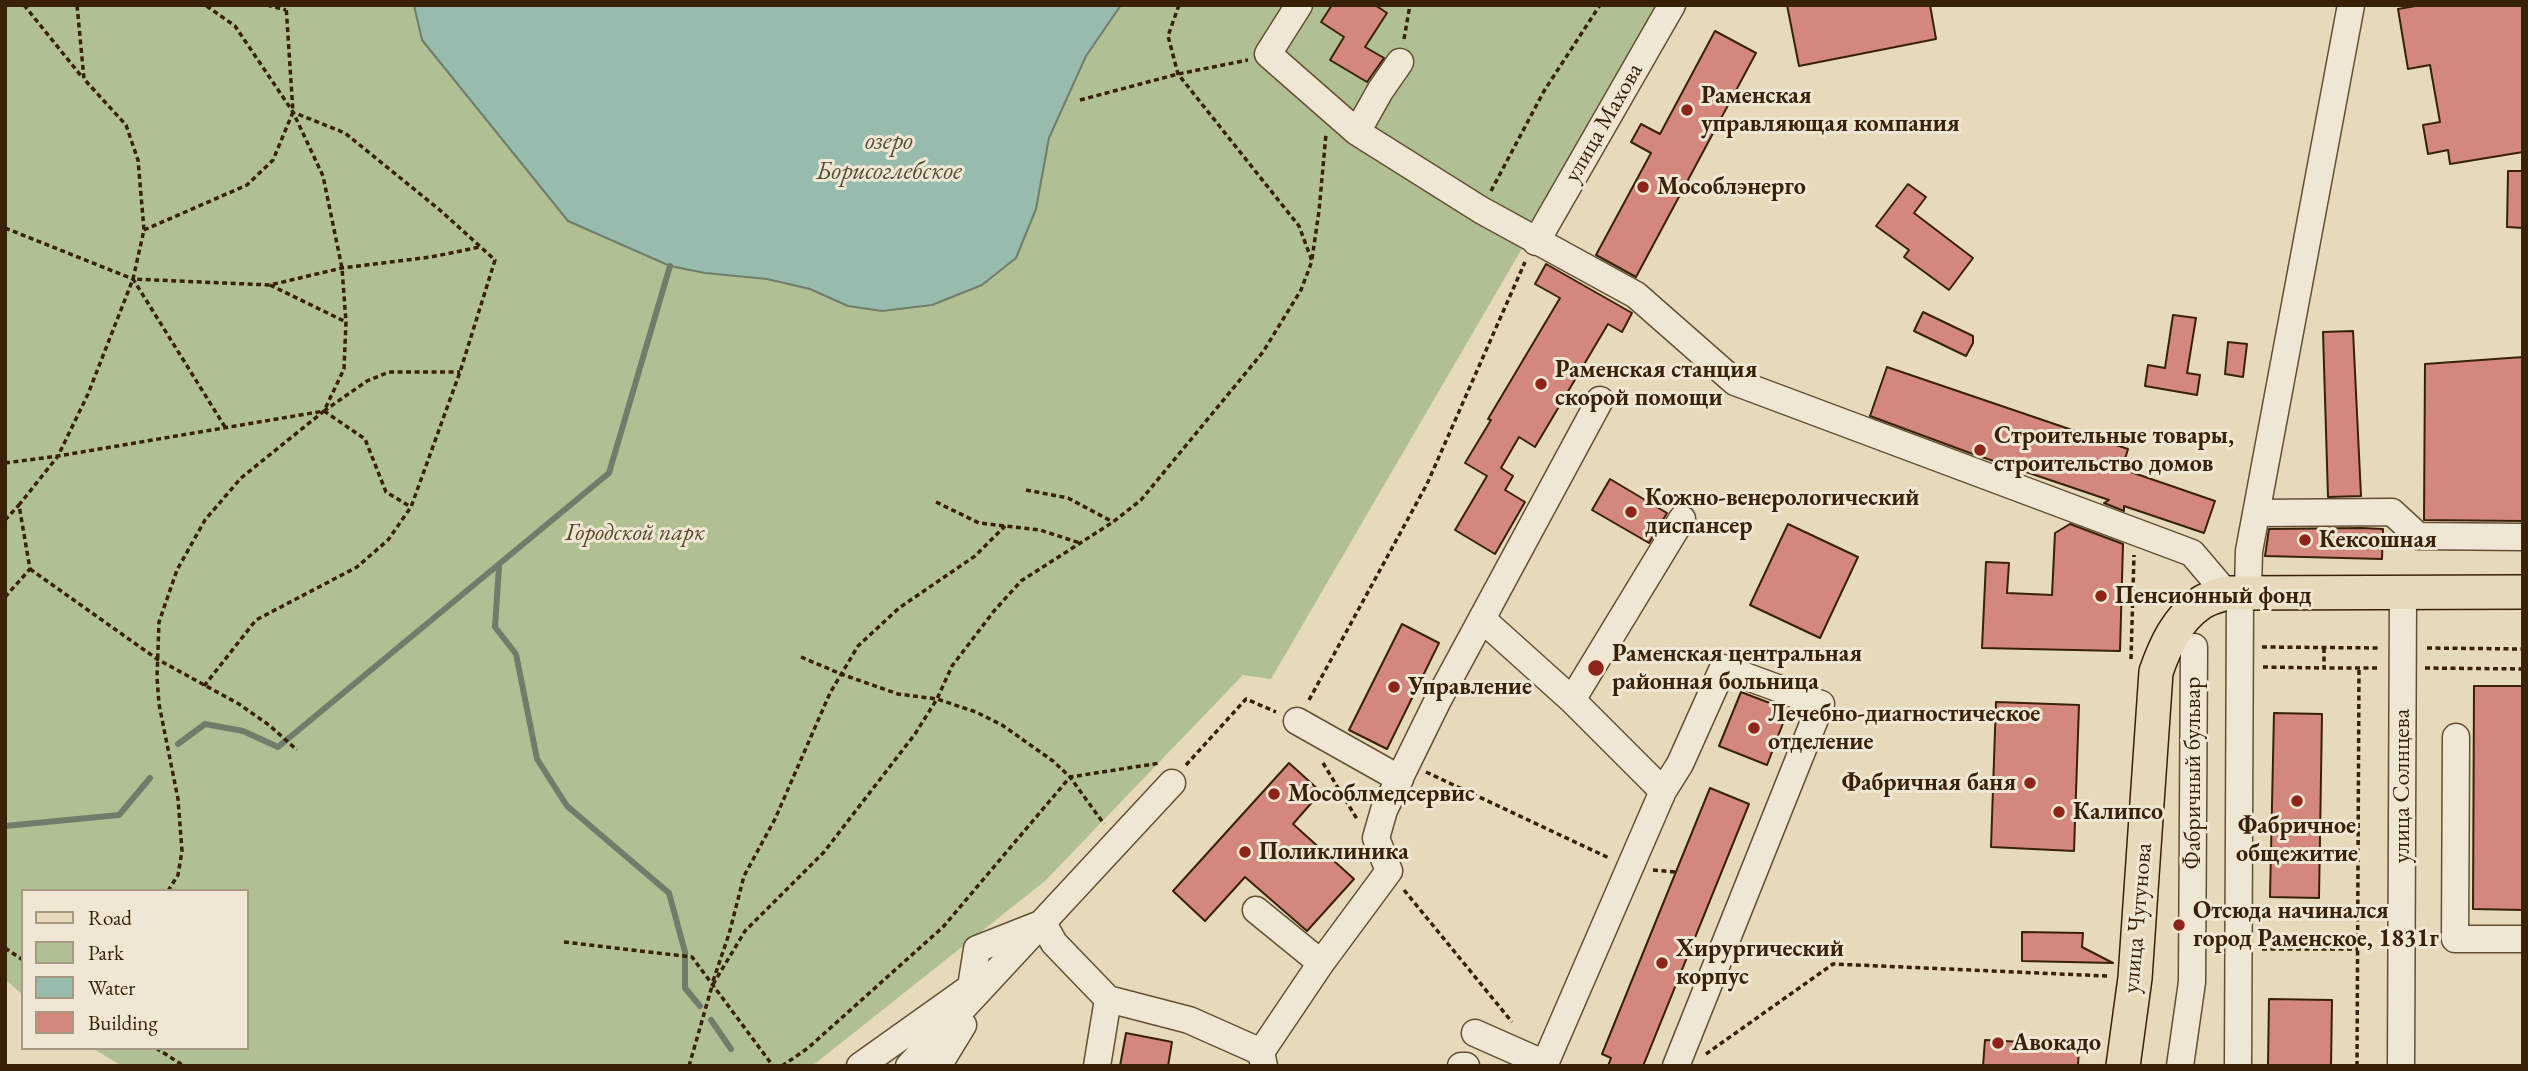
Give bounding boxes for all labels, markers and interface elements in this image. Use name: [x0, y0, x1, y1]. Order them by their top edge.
street label: улица Махова: [1558, 58, 1650, 188]
place label: Раменская управляющая компания: [1701, 82, 1960, 138]
marker: Раменская управляющая компания: [1679, 102, 1695, 118]
water label: озеро Борисоглебское: [816, 126, 962, 188]
place label: Мособлэнерго: [1657, 173, 1806, 201]
marker: Мособлэнерго: [1635, 179, 1651, 195]
place label: Раменская станция скорой помощи: [1555, 356, 1757, 412]
marker: Раменская станция скорой помощи: [1533, 376, 1549, 392]
place label: Строительные товары, строительство домов: [1994, 422, 2234, 478]
marker: Строительные товары, строительство домов: [1972, 442, 1988, 458]
place label: Кожно-венерологический диспансер: [1645, 484, 1919, 540]
marker: Кожно-венерологический диспансер: [1623, 504, 1639, 520]
park label: Городской парк: [565, 519, 705, 547]
place label: Кексошная: [2319, 526, 2437, 554]
marker: Кексошная: [2297, 532, 2313, 548]
place label: Пенсионный фонд: [2115, 582, 2312, 610]
marker: Пенсионный фонд: [2093, 588, 2109, 604]
place label: Раменская центральная районная больница: [1612, 640, 1862, 696]
marker: Раменская центральная районная больница: [1586, 658, 1606, 678]
place label: Управление: [1408, 673, 1532, 701]
street label: Фабричный бульвар: [2179, 676, 2207, 870]
marker: Управление: [1386, 679, 1402, 695]
place label: Лечебно-диагностическое отделение: [1768, 700, 2040, 756]
street label: улица Солнцева: [2388, 709, 2416, 863]
marker: Лечебно-диагностическое отделение: [1746, 720, 1762, 736]
place label: Фабричная баня: [1842, 769, 2016, 797]
marker: Фабричная баня: [2022, 775, 2038, 791]
place label: Мособлмедсервис: [1288, 780, 1475, 808]
marker: Мособлмедсервис: [1266, 786, 1282, 802]
marker: Фабричное общежитие: [2289, 793, 2305, 809]
place label: Калипсо: [2073, 798, 2163, 826]
marker: Калипсо: [2051, 804, 2067, 820]
place label: Фабричное общежитие: [2236, 812, 2358, 868]
place label: Поликлиника: [1259, 838, 1409, 866]
street label: улица Чугунова: [2117, 842, 2159, 994]
marker: Поликлиника: [1237, 844, 1253, 860]
legend: [21, 889, 248, 1050]
place label: Отсюда начинался город Раменское, 1831г: [2193, 897, 2439, 953]
text: Road: [88, 904, 132, 931]
marker: Отсюда начинался город Раменское, 1831г: [2171, 917, 2187, 933]
place label: Хирургический корпус: [1676, 935, 1844, 991]
text: Park: [88, 939, 124, 966]
marker: Хирургический корпус: [1654, 955, 1670, 971]
text: Water: [88, 974, 135, 1001]
text: Building: [88, 1009, 158, 1036]
place label: Авокадо: [2012, 1029, 2101, 1057]
marker: Авокадо: [1990, 1035, 2006, 1051]

